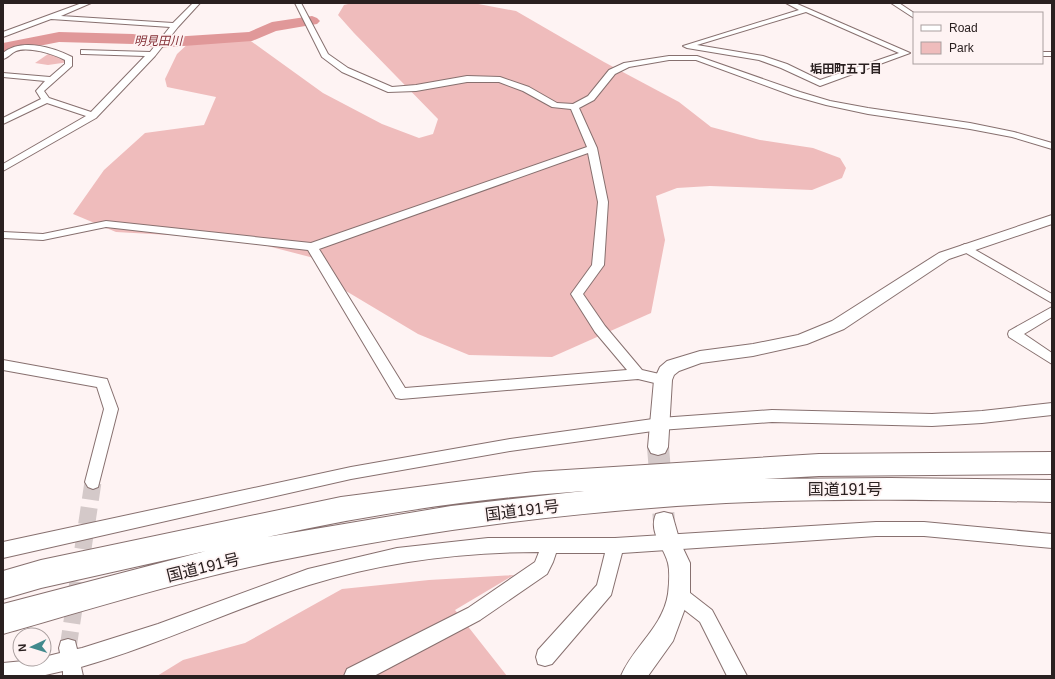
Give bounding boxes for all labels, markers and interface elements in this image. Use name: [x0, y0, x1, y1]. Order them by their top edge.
legend: [913, 12, 1043, 64]
text: Road: [949, 21, 978, 35]
water label: 明見田川: [134, 34, 184, 48]
text: Park: [949, 41, 975, 55]
district label: 垢田町五丁目: [810, 62, 882, 76]
street label: 国道191号: [808, 481, 882, 498]
street label: 国道191号: [484, 498, 560, 523]
street label: 国道191号: [165, 550, 241, 585]
north arrow: [12, 627, 52, 667]
text: N: [16, 643, 28, 652]

